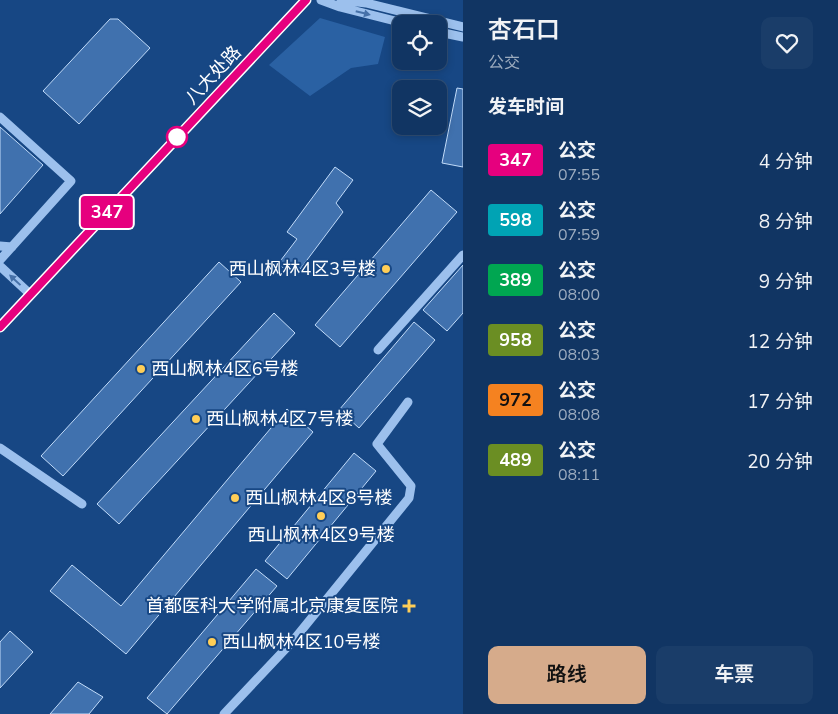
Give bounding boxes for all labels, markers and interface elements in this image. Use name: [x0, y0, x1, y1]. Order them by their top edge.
one-way arrow: [356, 9, 371, 17]
text: 杏石口: [488, 14, 560, 46]
map controls: [392, 15, 447, 135]
button: locate: [392, 15, 447, 70]
button: heart: [761, 17, 813, 69]
street label: 八大处路: [180, 40, 246, 110]
text: 公交: [488, 52, 520, 74]
button: layers: [392, 80, 447, 135]
text: 发车时间: [488, 94, 564, 120]
unlabelled marker: [166, 126, 188, 148]
text: 公交: [558, 138, 596, 164]
text: 347: [499, 148, 532, 172]
text: 4 分钟: [759, 149, 813, 175]
text: 07:55: [558, 164, 600, 186]
line badge: 347: [78, 196, 136, 228]
text: 公交: [558, 198, 596, 224]
text: 347: [91, 200, 123, 224]
text: 598: [499, 208, 532, 232]
text: 8 分钟: [759, 209, 813, 235]
text: 07:59: [558, 224, 600, 246]
place label: 西山枫林4区3号楼: [228, 257, 376, 281]
text: 公交: [558, 258, 596, 284]
marker: 西山枫林4区3号楼: [380, 263, 392, 275]
text: 389: [499, 268, 532, 292]
text: 9 分钟: [759, 269, 813, 295]
one-way arrow: [10, 274, 22, 286]
text: 08:00: [558, 284, 600, 306]
text: 公交: [558, 318, 596, 344]
text: 958: [499, 328, 532, 352]
text: 12 分钟: [747, 329, 813, 355]
text: 08:03: [558, 344, 600, 366]
place label: 西山枫林4区6号楼: [151, 357, 299, 381]
marker: 西山枫林4区6号楼: [135, 363, 147, 375]
text: 公交: [558, 378, 596, 404]
text: 972: [499, 388, 532, 412]
text: 17 分钟: [747, 389, 813, 415]
text: 08:08: [558, 404, 600, 426]
place label: 西山枫林4区7号楼: [206, 407, 354, 431]
marker: 西山枫林4区7号楼: [190, 413, 202, 425]
text: 公交: [558, 438, 596, 464]
text: 489: [499, 448, 532, 472]
text: 20 分钟: [747, 449, 813, 475]
text: 08:11: [558, 464, 600, 486]
place label: 西山枫林4区8号楼: [245, 486, 393, 510]
marker: 西山枫林4区8号楼: [229, 492, 241, 504]
marker: 西山枫林4区9号楼: [315, 510, 327, 522]
place label: 西山枫林4区9号楼: [247, 523, 395, 547]
place label: 首都医科大学附属北京康复医院: [146, 594, 398, 618]
marker: 首都医科大学附属北京康复医院: [402, 599, 416, 613]
place label: 西山枫林4区10号楼: [222, 630, 380, 654]
marker: 西山枫林4区10号楼: [206, 636, 218, 648]
button: 路线: [488, 646, 646, 704]
button: 车票: [656, 646, 813, 704]

